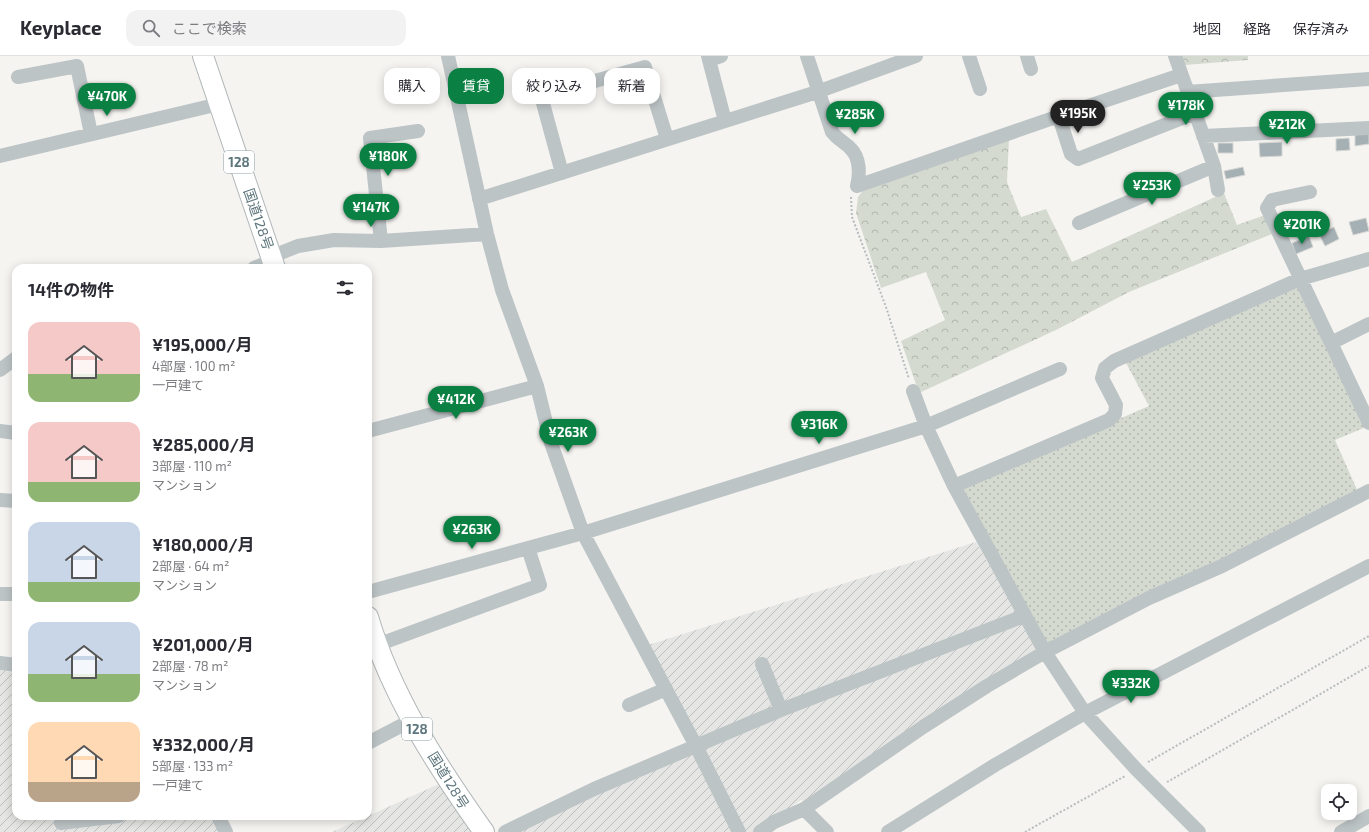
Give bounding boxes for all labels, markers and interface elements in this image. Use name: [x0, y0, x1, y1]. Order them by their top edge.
search box: [126, 10, 406, 46]
text: Keyplace: [20, 16, 102, 39]
icon: search: [140, 17, 162, 39]
text: ここで検索: [172, 19, 247, 37]
text: 地図: [1193, 20, 1221, 37]
text: 経路: [1243, 20, 1271, 37]
text: 保存済み: [1293, 20, 1349, 37]
chip: 購入: [384, 68, 440, 104]
chip: 賃貸: [448, 68, 504, 104]
chip: 絞り込み: [512, 68, 596, 104]
chip: 新着: [604, 68, 660, 104]
pin: ¥470K: [79, 83, 135, 117]
text: ¥470K: [87, 88, 127, 104]
pin: ¥178K: [1158, 92, 1214, 126]
text: ¥178K: [1167, 97, 1205, 113]
pin: ¥195K: [1050, 100, 1106, 134]
pin: ¥285K: [827, 101, 883, 135]
text: ¥195K: [1059, 105, 1097, 121]
text: ¥285K: [835, 106, 875, 122]
pin: ¥212K: [1259, 111, 1315, 145]
text: ¥212K: [1268, 116, 1306, 132]
pin: ¥180K: [360, 143, 416, 177]
text: ¥180K: [369, 148, 407, 164]
road number: 128: [224, 151, 254, 173]
pin: ¥253K: [1124, 172, 1180, 206]
text: ¥253K: [1133, 177, 1171, 193]
street label: 国道128号: [241, 186, 277, 252]
pin: ¥147K: [343, 194, 399, 228]
text: ¥147K: [352, 199, 390, 215]
pin: ¥201K: [1274, 211, 1330, 245]
text: ¥201K: [1283, 216, 1321, 232]
icon: filters: [334, 277, 356, 299]
text: 14件の物件: [28, 279, 114, 299]
text: ¥195,000/月: [152, 334, 253, 354]
icon: home: [60, 338, 108, 386]
text: 4部屋 · 100 m²: [152, 358, 235, 374]
text: 一戸建て: [152, 377, 204, 393]
pin: ¥412K: [428, 386, 484, 420]
text: ¥412K: [437, 391, 475, 407]
pin: ¥316K: [791, 411, 847, 445]
text: ¥316K: [800, 416, 838, 432]
pin: ¥263K: [540, 419, 596, 453]
text: ¥263K: [548, 424, 588, 440]
text: ¥285,000/月: [152, 434, 256, 454]
icon: home: [60, 438, 108, 486]
text: 3部屋 · 110 m²: [152, 458, 232, 474]
text: マンション: [152, 477, 217, 493]
pin: ¥263K: [444, 516, 500, 550]
text: ¥263K: [452, 521, 492, 537]
text: ¥180,000/月: [152, 534, 255, 554]
icon: home: [60, 538, 108, 586]
text: 2部屋 · 64 m²: [152, 558, 229, 574]
text: マンション: [152, 577, 217, 593]
text: ¥201,000/月: [152, 634, 254, 654]
icon: home: [60, 638, 108, 686]
text: 2部屋 · 78 m²: [152, 658, 228, 674]
pin: ¥332K: [1103, 670, 1159, 704]
text: ¥332K: [1111, 675, 1151, 691]
text: マンション: [152, 677, 217, 693]
road number: 128: [402, 718, 432, 740]
text: ¥332,000/月: [152, 734, 255, 754]
icon: home: [60, 738, 108, 786]
street label: 国道128号: [425, 748, 473, 812]
text: 5部屋 · 133 m²: [152, 758, 233, 774]
text: 一戸建て: [152, 777, 204, 793]
map controls: [1321, 784, 1357, 820]
button: locate: [1321, 784, 1357, 820]

